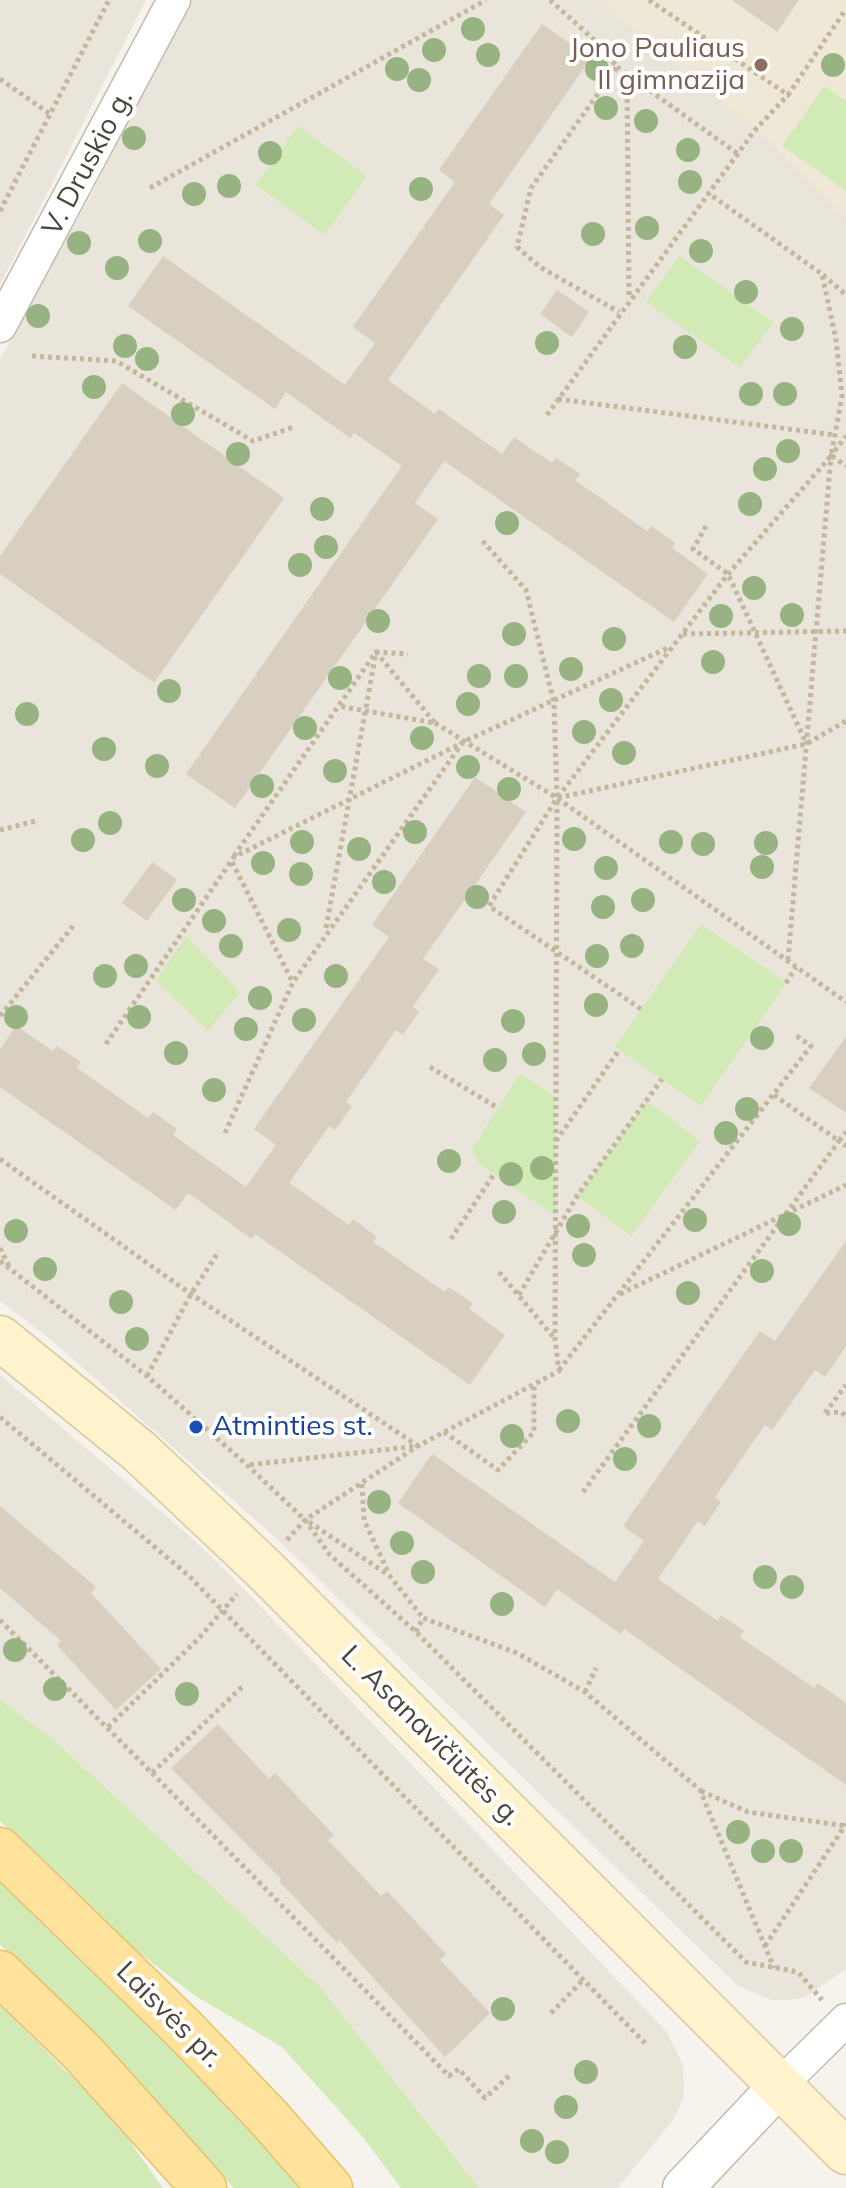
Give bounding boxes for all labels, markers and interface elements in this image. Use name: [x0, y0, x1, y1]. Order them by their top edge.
place label: Jono Pauliaus II gimnazija: [569, 32, 745, 98]
marker: Jono Pauliaus II gimnazija: [752, 56, 770, 74]
street label: V. Druskio g.: [35, 84, 141, 242]
place label: Atminties st.: [212, 1410, 373, 1444]
marker: Atminties st.: [187, 1418, 205, 1436]
street label: L. Asanavičiūtės g.: [334, 1639, 528, 1833]
street label: Laisvės pr.: [109, 1955, 229, 2075]

